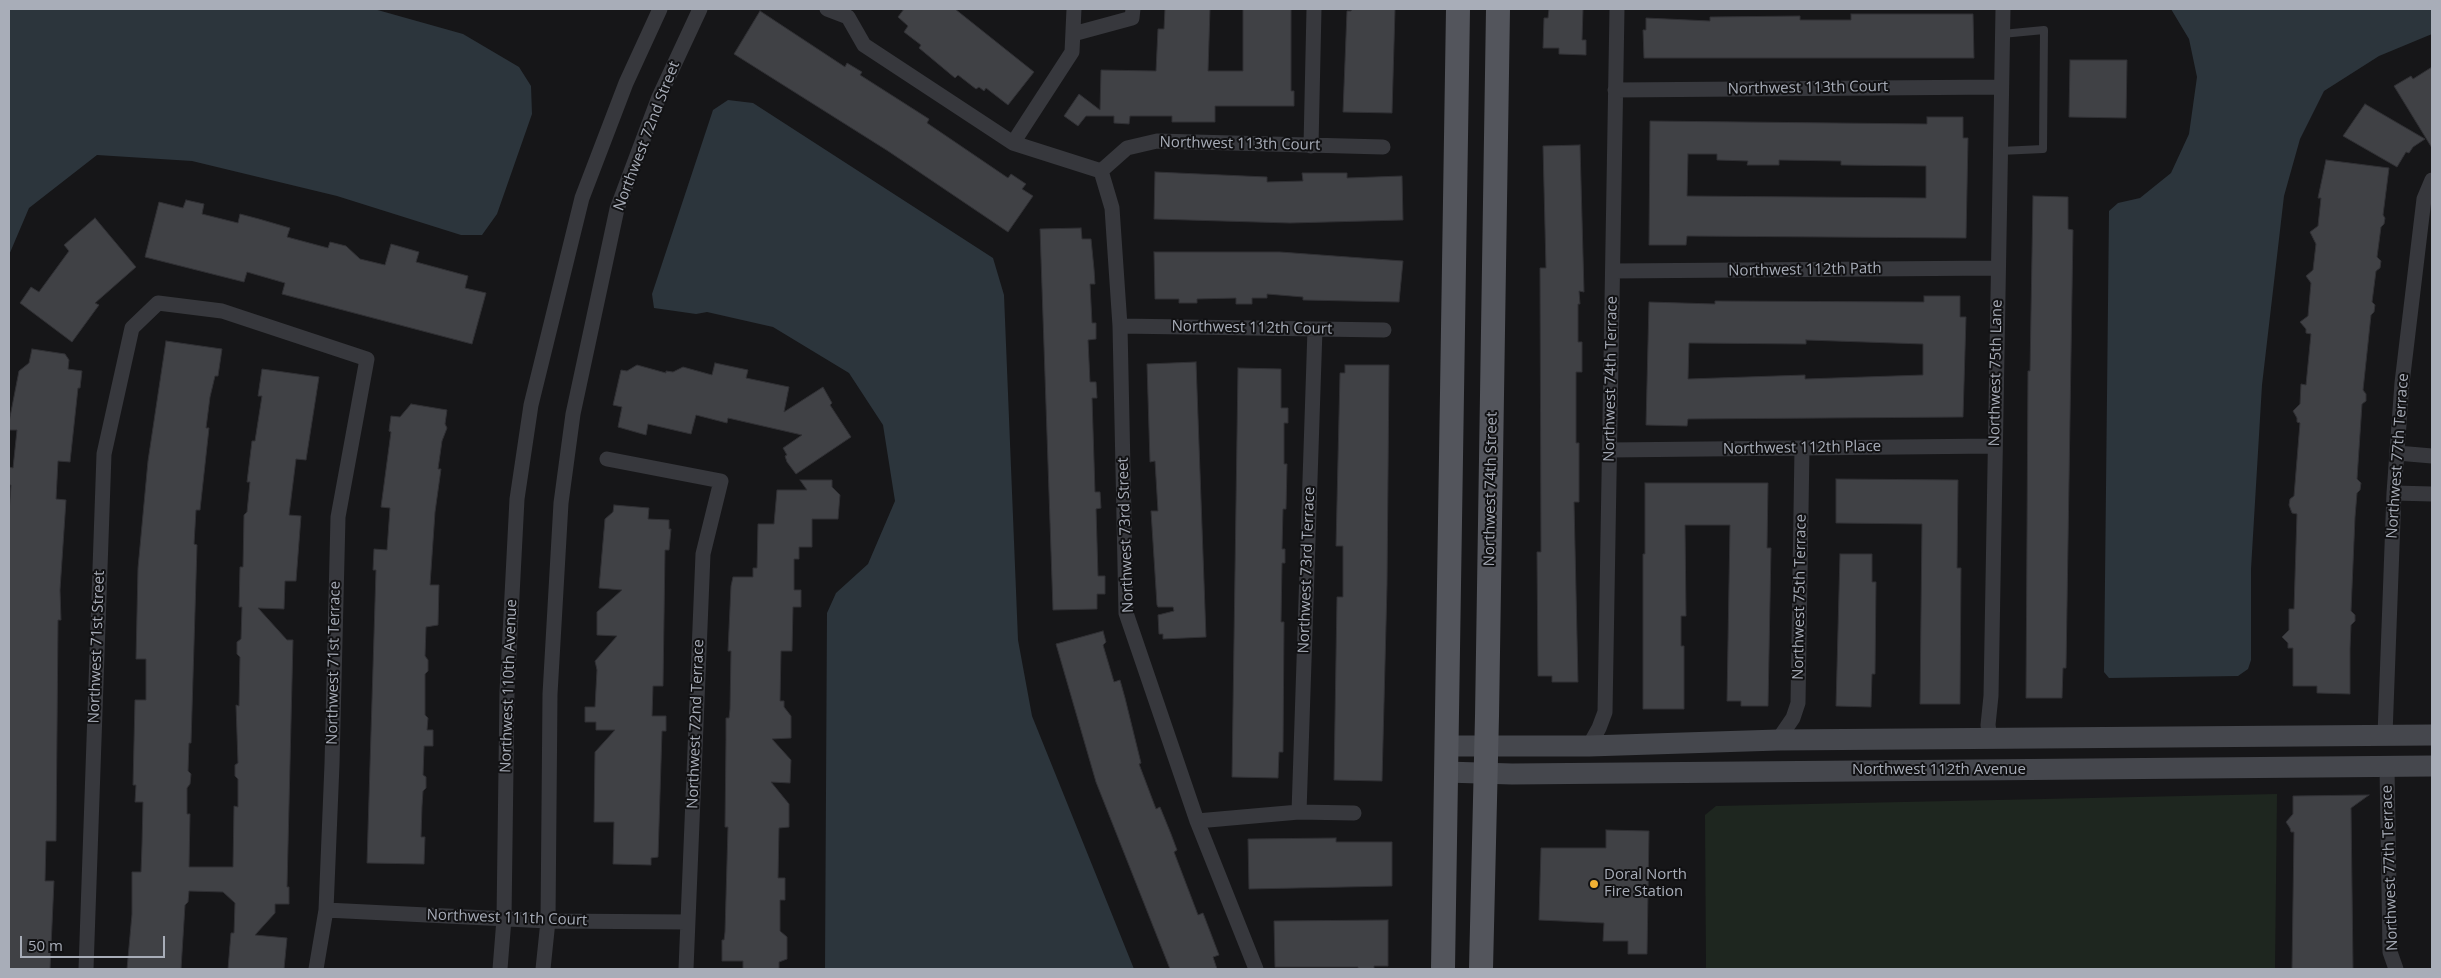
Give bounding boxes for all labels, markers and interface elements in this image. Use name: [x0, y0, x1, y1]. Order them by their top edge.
street label: Northwest 72nd Street: [610, 59, 684, 213]
street label: Northwest 113th Court: [1727, 78, 1889, 98]
street label: Northwest 113th Court: [1159, 134, 1321, 154]
street label: Northwest 112th Path: [1728, 260, 1882, 280]
street label: Northwest 74th Terrace: [1601, 296, 1621, 462]
street label: Northwest 75th Lane: [1986, 299, 2006, 447]
street label: Northwest 112th Court: [1171, 318, 1333, 338]
street label: Northwest 77th Terrace: [2383, 373, 2413, 539]
street label: Northwest 74th Street: [1481, 411, 1501, 567]
street label: Northwest 112th Place: [1723, 438, 1881, 458]
street label: Northwest 73rd Street: [1114, 457, 1138, 613]
street label: Northwest 73rd Terrace: [1295, 486, 1319, 654]
street label: Northwest 75th Terrace: [1790, 514, 1810, 680]
street label: Northwest 71st Street: [85, 570, 109, 724]
street label: Northwest 71st Terrace: [324, 581, 344, 745]
street label: Northwest 110th Avenue: [497, 599, 521, 773]
street label: Northwest 72nd Terrace: [684, 639, 708, 809]
street label: Northwest 112th Avenue: [1852, 761, 2026, 779]
street label: Northwest 77th Terrace: [2378, 785, 2402, 951]
place label: Doral North Fire Station: [1604, 866, 1687, 901]
marker: Doral North Fire Station: [1588, 878, 1600, 890]
street label: Northwest 111th Court: [426, 906, 588, 930]
scale bar: [22, 926, 168, 958]
text: 50 m: [28, 935, 63, 955]

